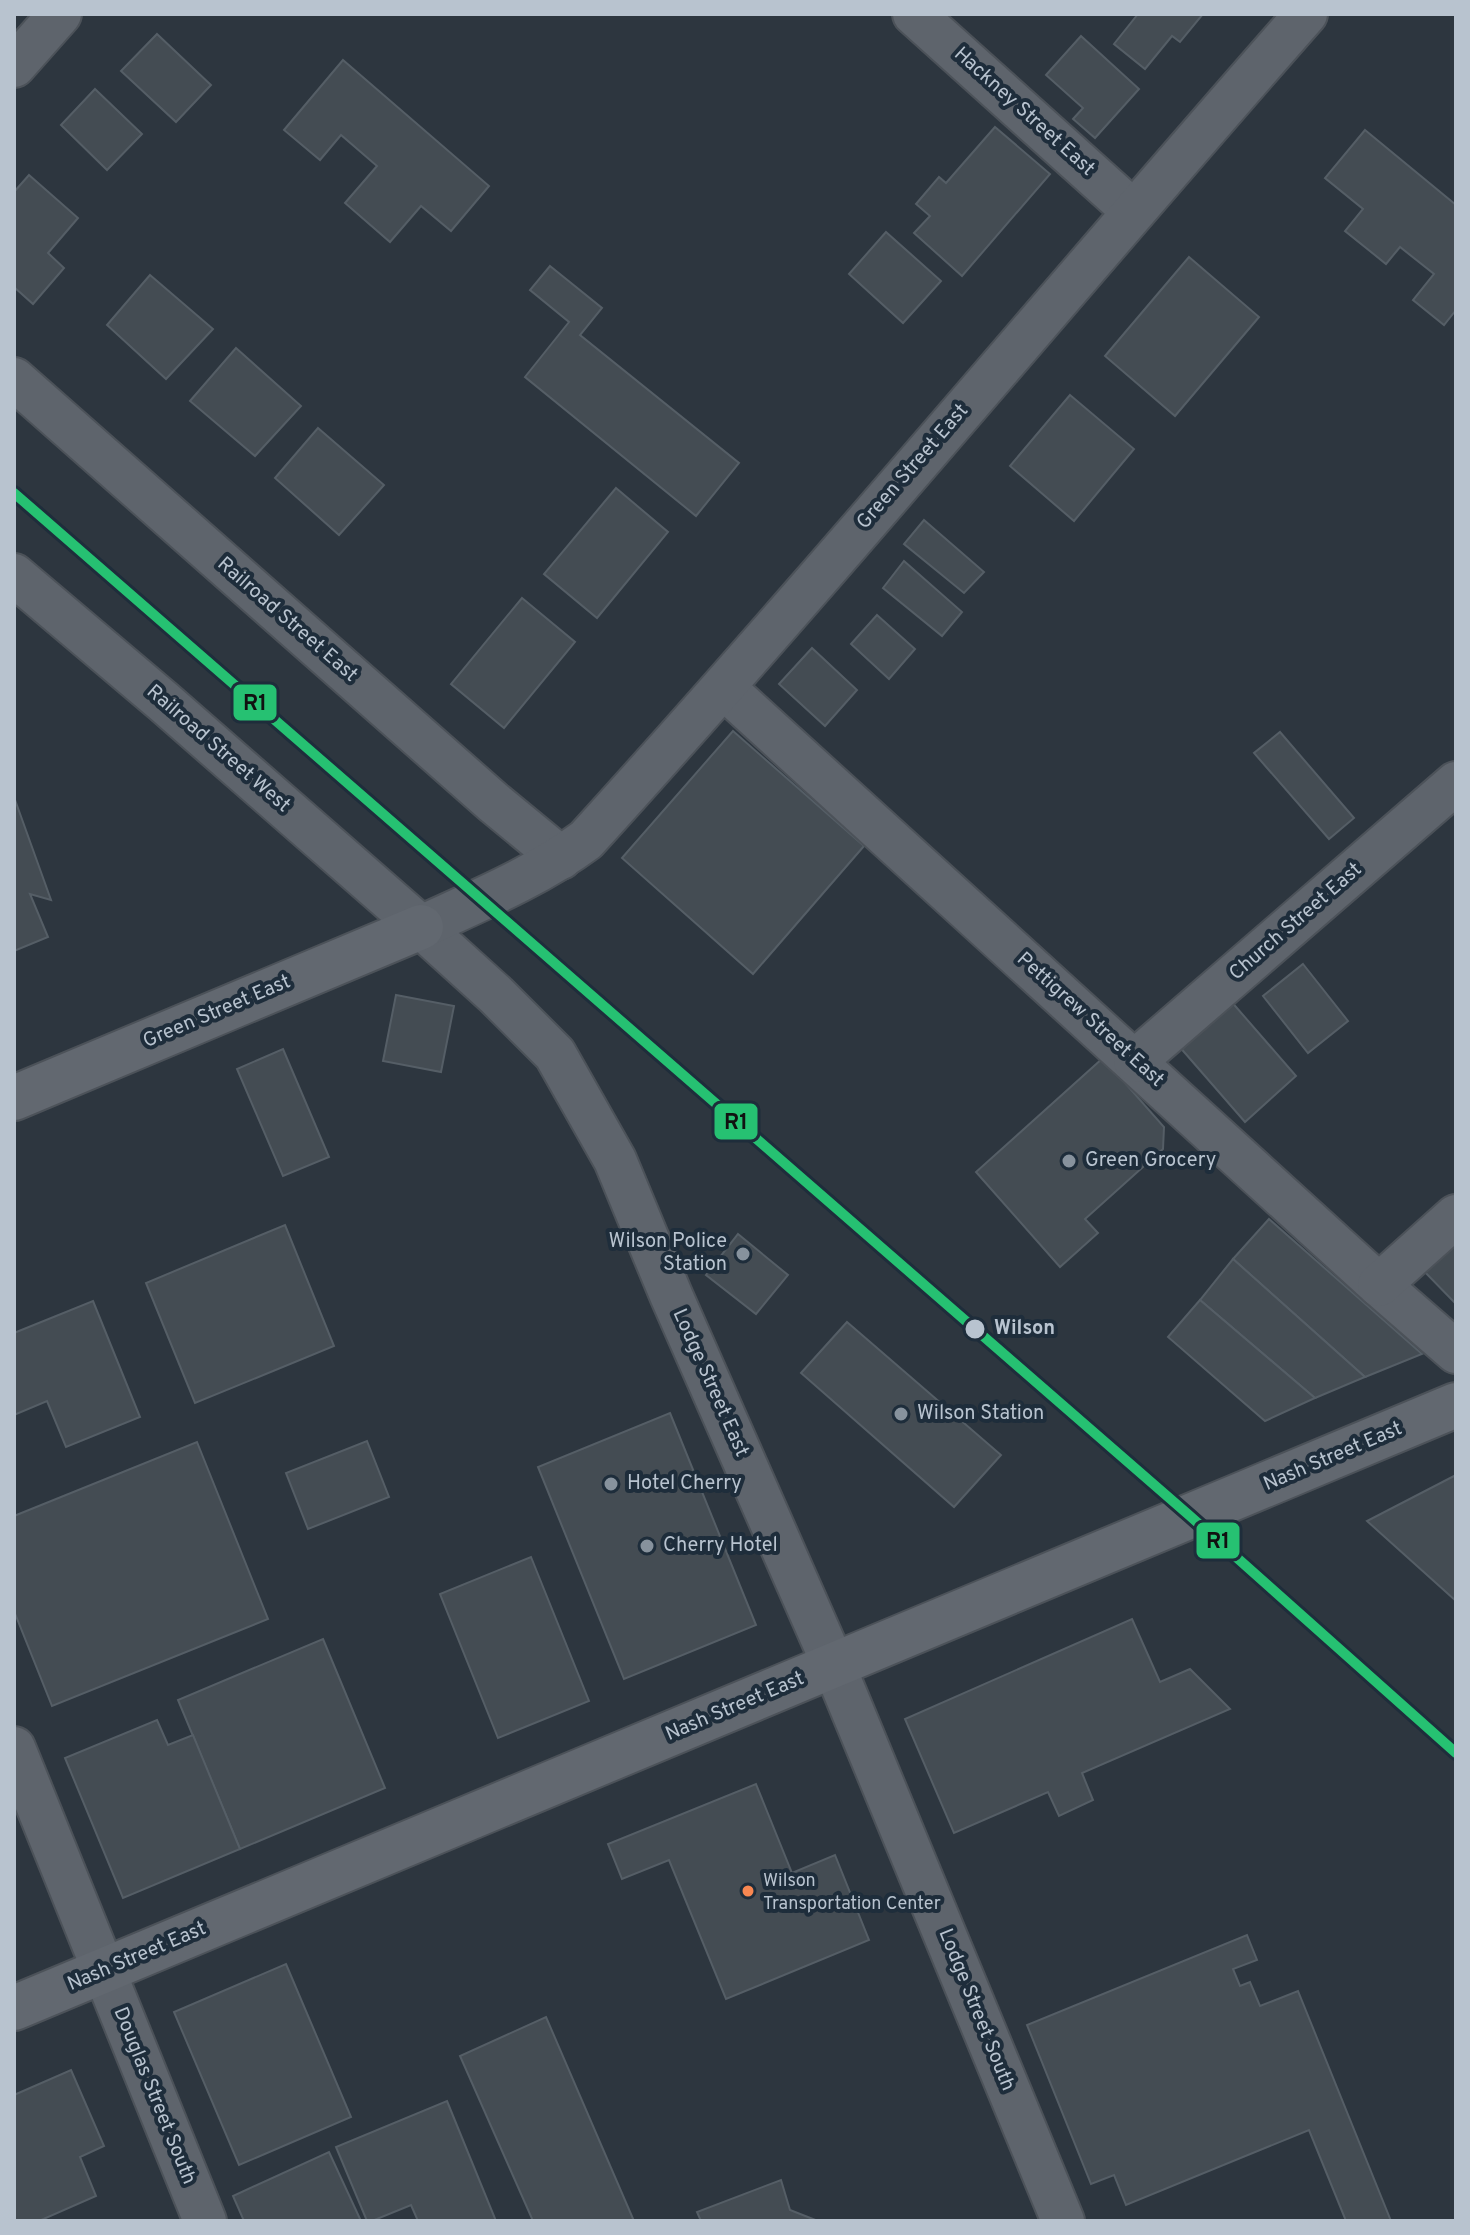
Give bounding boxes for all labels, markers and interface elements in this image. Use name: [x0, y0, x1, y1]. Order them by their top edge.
street label: Hackney Street East: [948, 42, 1100, 182]
street label: Green Street East: [851, 399, 975, 535]
street label: Railroad Street East: [211, 552, 363, 688]
street label: Railroad Street West: [141, 679, 295, 819]
line badge: R1: [232, 683, 278, 722]
text: R1: [243, 691, 267, 718]
street label: Church Street East: [1224, 857, 1368, 987]
street label: Pettigrew Street East: [1011, 947, 1169, 1093]
street label: Green Street East: [139, 969, 295, 1055]
line badge: R1: [713, 1102, 759, 1141]
text: R1: [724, 1110, 748, 1137]
place label: Green Grocery: [1085, 1148, 1216, 1174]
marker: Green Grocery: [1060, 1152, 1078, 1170]
place label: Wilson Police Station: [609, 1229, 727, 1278]
marker: Wilson Police Station: [734, 1245, 752, 1263]
street label: Lodge Street East: [666, 1305, 754, 1461]
place label: Wilson: [994, 1316, 1055, 1342]
marker: Wilson: [963, 1317, 987, 1341]
place label: Wilson Station: [917, 1401, 1044, 1427]
marker: Wilson Station: [892, 1405, 910, 1423]
street label: Nash Street East: [1260, 1416, 1406, 1498]
place label: Hotel Cherry: [627, 1471, 742, 1497]
marker: Hotel Cherry: [602, 1475, 620, 1493]
line badge: R1: [1195, 1521, 1241, 1560]
text: R1: [1206, 1529, 1230, 1556]
place label: Cherry Hotel: [663, 1533, 778, 1559]
marker: Cherry Hotel: [638, 1537, 656, 1555]
street label: Nash Street East: [662, 1666, 808, 1748]
place label: Wilson Transportation Center: [763, 1870, 941, 1916]
marker: Wilson Transportation Center: [740, 1883, 756, 1899]
street label: Nash Street East: [64, 1916, 210, 1998]
street label: Lodge Street South: [932, 1925, 1020, 2095]
street label: Douglas Street South: [107, 2003, 201, 2189]

